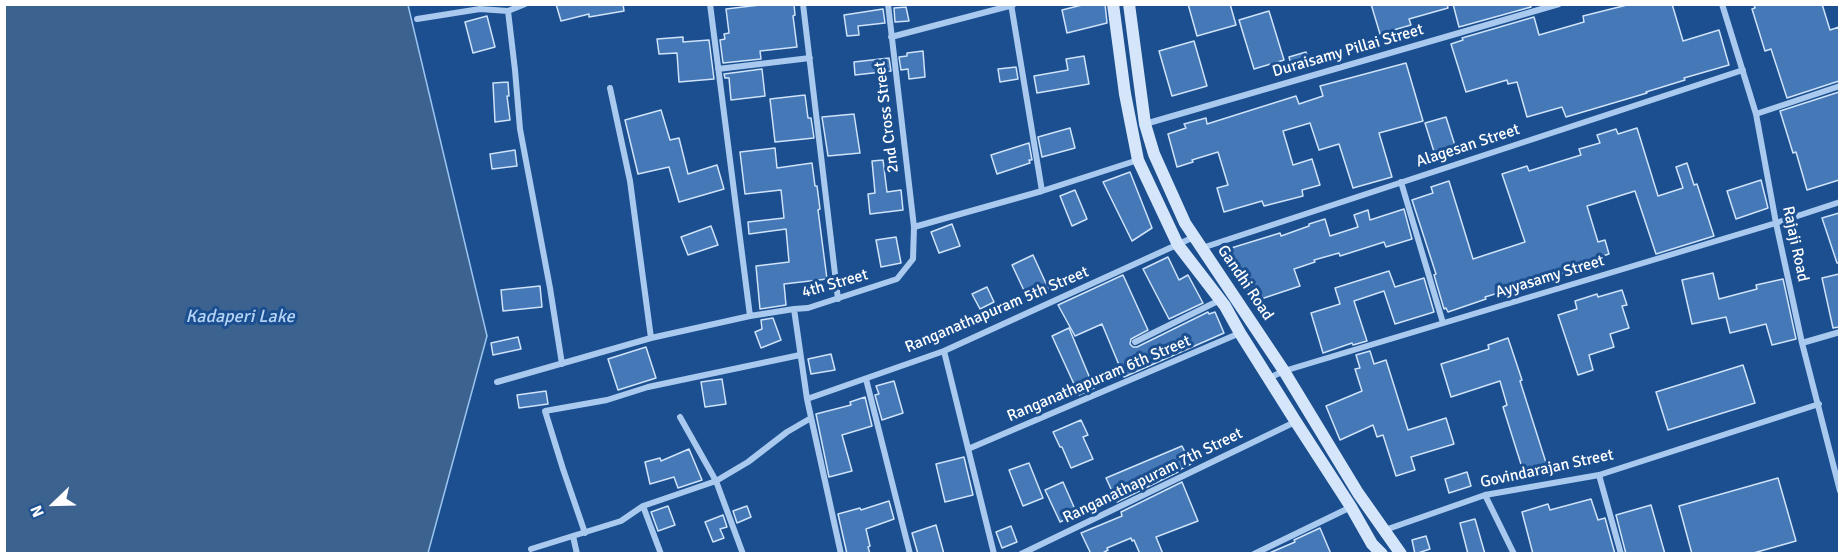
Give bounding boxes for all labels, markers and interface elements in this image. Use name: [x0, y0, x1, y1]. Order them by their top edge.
street label: Duraisamy Pillai Street: [1270, 20, 1426, 82]
street label: 2nd Cross Street: [871, 60, 903, 174]
street label: Alagesan Street: [1414, 120, 1522, 172]
street label: Rajaji Road: [1778, 204, 1812, 284]
street label: Gandhi Road: [1213, 242, 1277, 324]
street label: Ayyasamy Street: [1493, 251, 1607, 303]
street label: Ranganathapuram 5th Street: [902, 263, 1092, 357]
street label: 4th Street: [800, 265, 870, 303]
water label: Kadaperi Lake: [186, 306, 294, 328]
street label: Ranganathapuram 6th Street: [1004, 332, 1194, 426]
street label: Ranganathapuram 7th Street: [1060, 424, 1246, 528]
street label: Govindarajan Street: [1479, 446, 1615, 492]
north arrow: [24, 474, 84, 534]
text: N: [26, 502, 49, 520]

